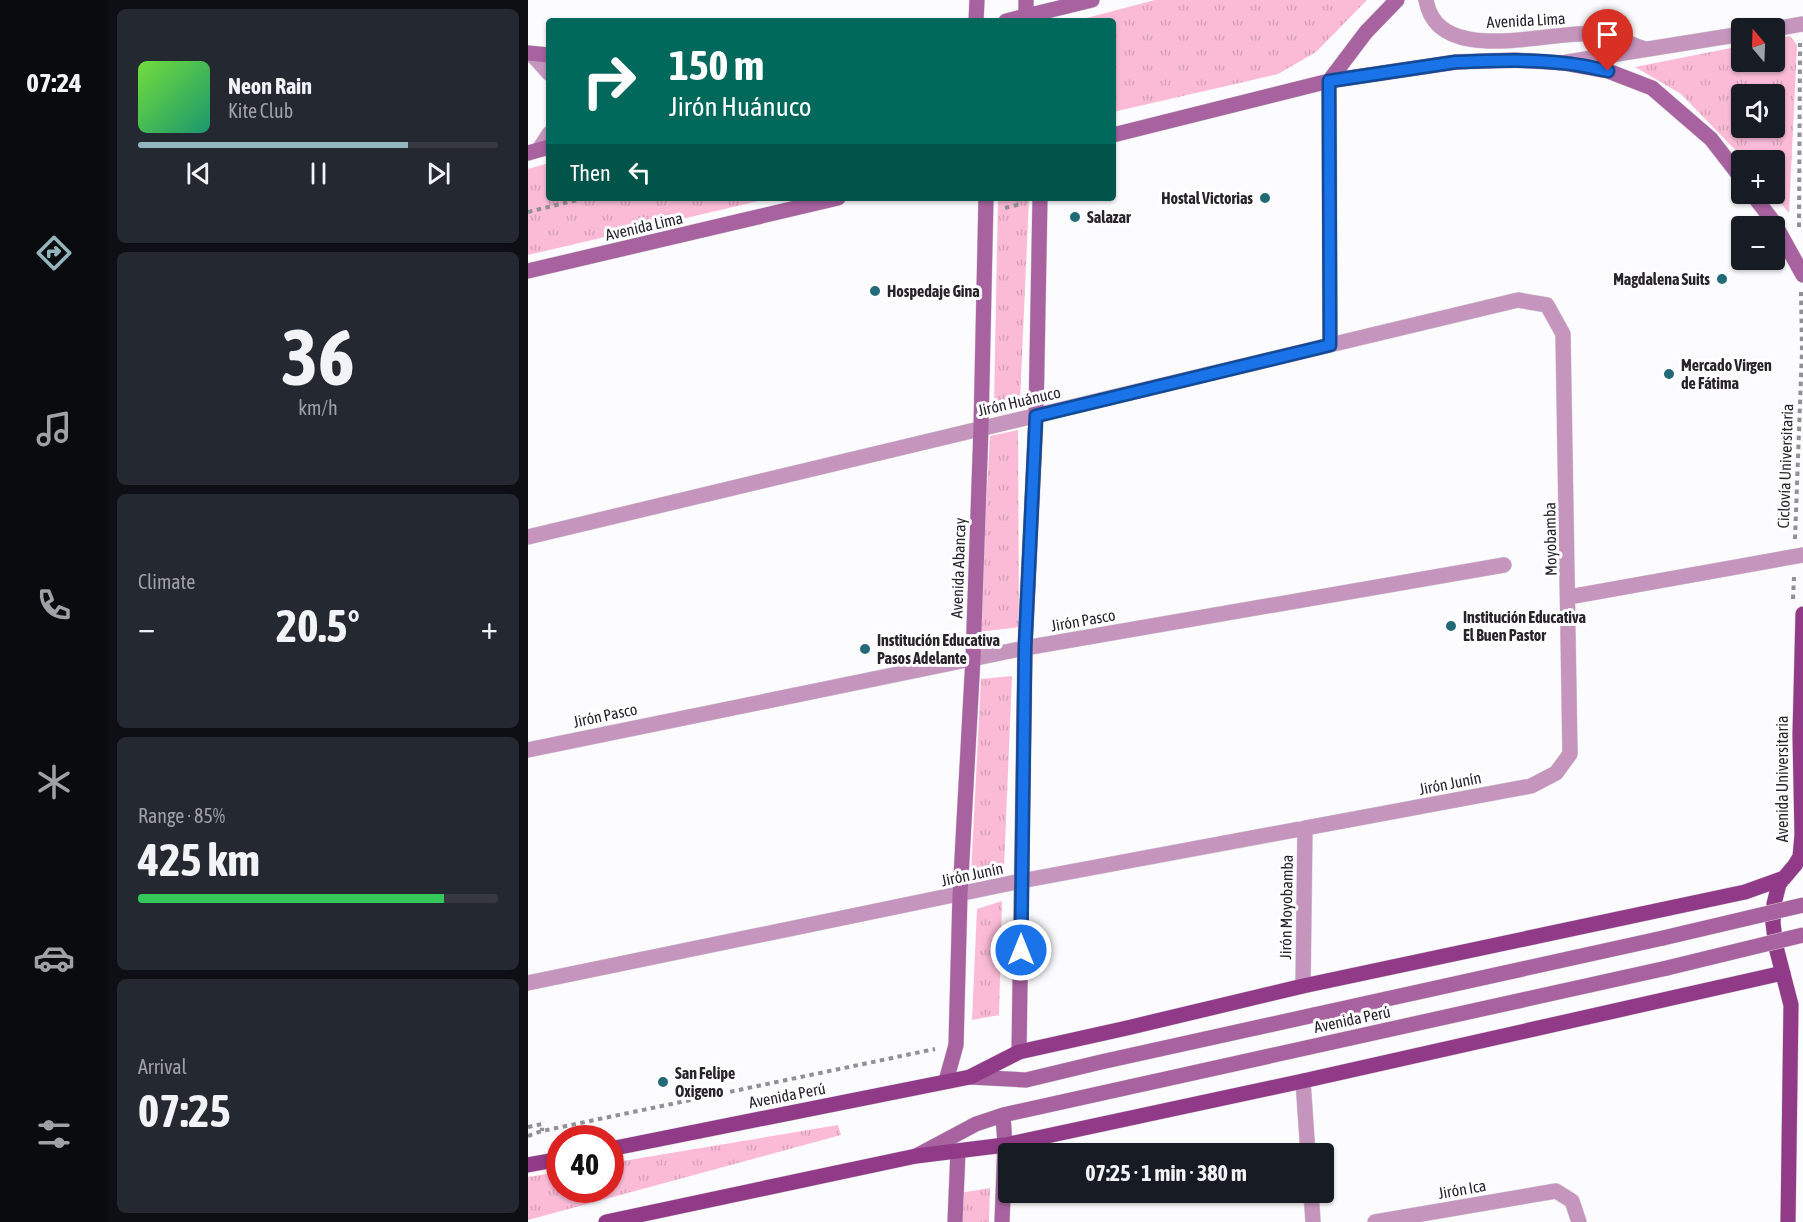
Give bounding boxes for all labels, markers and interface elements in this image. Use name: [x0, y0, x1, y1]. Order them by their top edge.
street label: Avenida Lima: [1486, 9, 1566, 31]
pin: [1582, 9, 1633, 71]
icon: arrive: [1591, 18, 1624, 51]
north arrow: [1731, 18, 1785, 72]
map controls: [1731, 18, 1785, 270]
text: 150 m: [669, 41, 764, 89]
icon: right: [570, 42, 648, 120]
text: 07:24: [26, 67, 82, 98]
text: Neon Rain: [228, 73, 312, 99]
button: sound: [1731, 84, 1785, 138]
text: Jirón Huánuco: [669, 91, 811, 122]
text: Kite Club: [228, 99, 293, 122]
button: +: [1731, 150, 1785, 204]
icon: left: [623, 156, 656, 189]
icon: previous: [182, 157, 215, 190]
icon: pause: [302, 157, 335, 190]
icon: next: [422, 157, 455, 190]
text: Then: [570, 160, 611, 186]
place label: Hostal Victorias: [1161, 189, 1253, 207]
marker: Hostal Victorias: [1258, 191, 1272, 205]
street label: Avenida Lima: [603, 208, 685, 244]
place label: Salazar: [1087, 208, 1131, 226]
marker: Salazar: [1068, 210, 1082, 224]
button: −: [1731, 216, 1785, 270]
icon: directions: [33, 232, 75, 274]
place label: Magdalena Suits: [1613, 270, 1710, 288]
marker: Magdalena Suits: [1715, 272, 1729, 286]
place label: Hospedaje Gina: [887, 282, 980, 300]
marker: Hospedaje Gina: [868, 284, 882, 298]
text: 36: [281, 312, 355, 402]
place label: Mercado Virgen de Fátima: [1681, 356, 1772, 392]
marker: Mercado Virgen de Fátima: [1662, 367, 1676, 381]
street label: Jirón Huánuco: [976, 383, 1062, 419]
text: km/h: [298, 396, 338, 419]
street label: Ciclovía Universitaria: [1774, 403, 1796, 529]
icon: music: [33, 408, 75, 450]
street label: Moyobamba: [1540, 502, 1561, 576]
street label: Avenida Abancay: [947, 517, 970, 619]
text: Climate: [138, 570, 195, 593]
icon: phone: [33, 584, 75, 626]
text: 20.5°: [276, 600, 360, 652]
street label: Jirón Pasco: [1049, 605, 1117, 635]
text: −: [138, 608, 155, 646]
text: +: [481, 608, 498, 646]
place label: Institución Educativa El Buen Pastor: [1463, 608, 1586, 644]
marker: Institución Educativa El Buen Pastor: [1444, 619, 1458, 633]
place label: Institución Educativa Pasos Adelante: [877, 631, 1000, 667]
marker: Institución Educativa Pasos Adelante: [858, 642, 872, 656]
street label: Jirón Pasco: [571, 699, 639, 731]
street label: Avenida Universitaria: [1773, 716, 1791, 842]
icon: climate: [33, 761, 75, 803]
street label: Jirón Junín: [1417, 768, 1483, 798]
text: Range · 85%: [138, 804, 225, 827]
text: 425 km: [138, 834, 260, 886]
street label: Jirón Moyobamba: [1276, 855, 1297, 959]
street label: Jirón Junín: [939, 859, 1005, 889]
position arrow: [989, 918, 1053, 982]
icon: car: [33, 937, 75, 979]
street label: Avenida Perú: [1312, 1002, 1392, 1036]
text: Arrival: [138, 1055, 187, 1078]
place label: San Felipe Oxigeno: [675, 1064, 735, 1100]
marker: San Felipe Oxigeno: [656, 1075, 670, 1089]
street label: Avenida Perú: [747, 1079, 827, 1111]
text: 07:25: [138, 1085, 231, 1137]
icon: filters: [33, 1113, 75, 1155]
speed limit sign: 40: [546, 1125, 624, 1203]
text: 07:25 · 1 min · 380 m: [1085, 1160, 1247, 1186]
street label: Jirón Ica: [1437, 1176, 1487, 1202]

